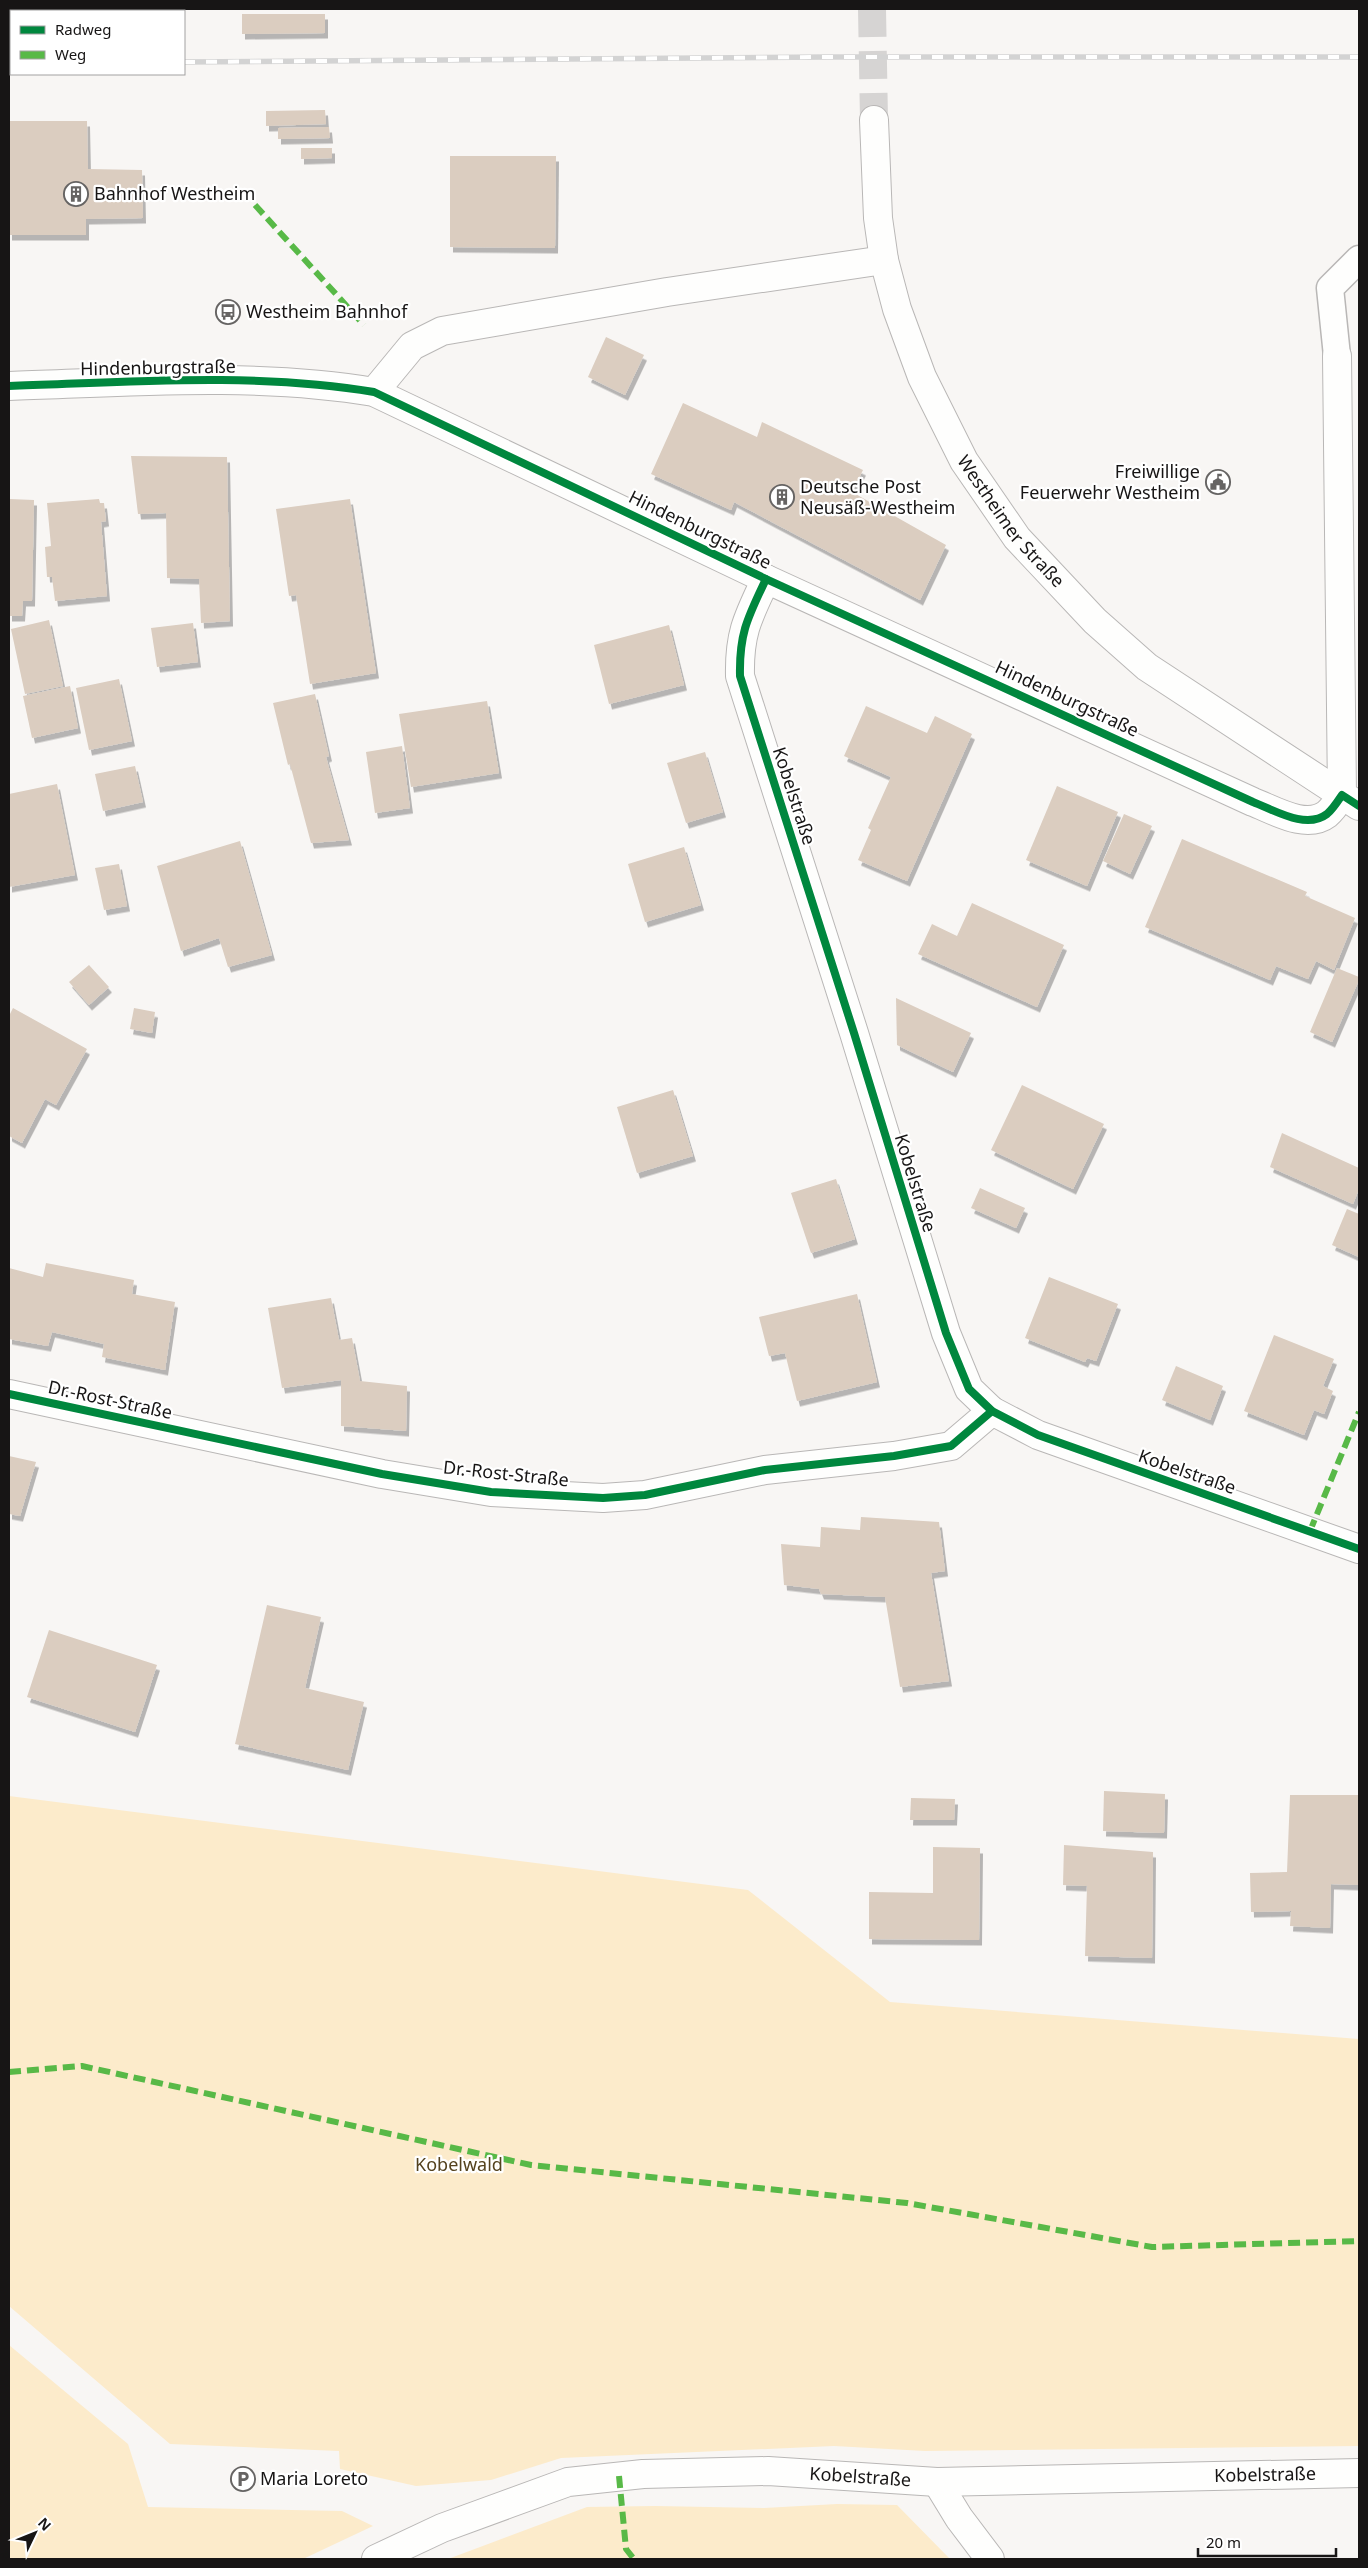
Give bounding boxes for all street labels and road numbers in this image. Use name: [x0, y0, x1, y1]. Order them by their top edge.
street label: Hindenburgstraße: [80, 354, 236, 380]
street label: Westheimer Straße: [952, 450, 1070, 592]
street label: Hindenburgstraße: [625, 484, 776, 574]
street label: Hindenburgstraße: [992, 654, 1143, 742]
street label: Kobelstraße: [768, 744, 822, 848]
street label: Kobelstraße: [890, 1131, 942, 1235]
street label: Dr.-Rost-Straße: [46, 1374, 175, 1424]
street label: Kobelstraße: [1135, 1443, 1239, 1499]
street label: Dr.-Rost-Straße: [442, 1454, 570, 1492]
street label: Kobelstraße: [809, 2461, 912, 2491]
street label: Kobelstraße: [1214, 2461, 1316, 2487]

